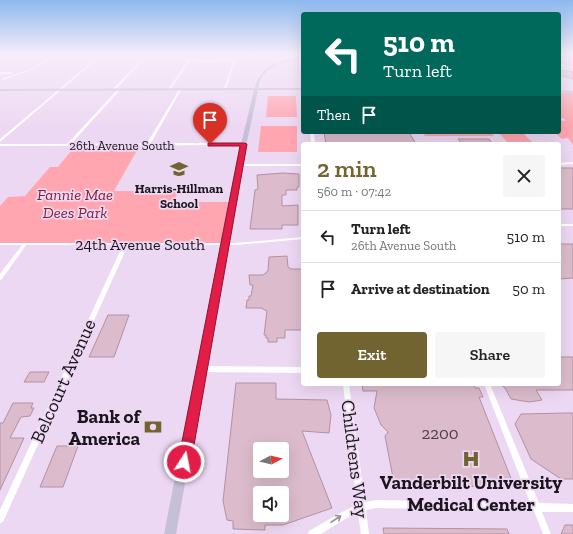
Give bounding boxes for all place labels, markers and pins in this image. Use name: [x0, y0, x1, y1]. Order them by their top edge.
pin: [193, 103, 227, 144]
school or university icon: Harris-Hillman School: [169, 159, 189, 179]
place label: Harris-Hillman School: [135, 181, 223, 211]
place label: Bank of America: [69, 405, 142, 450]
bank icon: Bank of America: [143, 417, 163, 437]
hospital icon: Vanderbilt University Medical Center: [461, 449, 481, 469]
place label: Vanderbilt University Medical Center: [380, 471, 562, 516]

